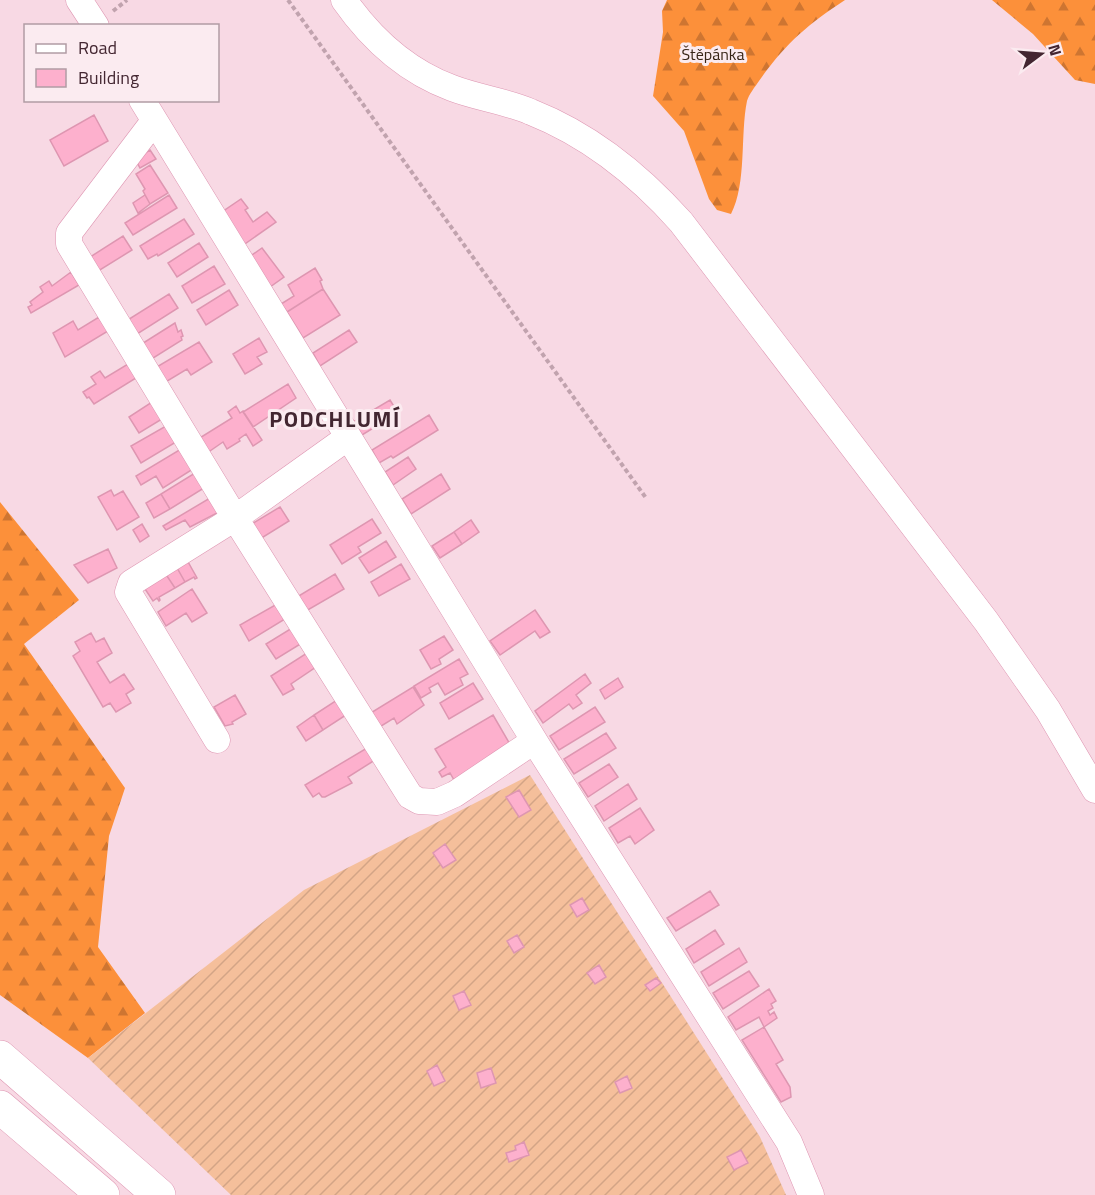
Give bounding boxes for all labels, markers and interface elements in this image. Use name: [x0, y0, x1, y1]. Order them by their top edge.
legend: [24, 24, 219, 102]
north arrow: [1011, 24, 1071, 84]
text: Road: [78, 34, 117, 61]
text: N: [1042, 41, 1068, 59]
park label: Štěpánka: [682, 42, 744, 66]
text: Building: [78, 64, 139, 91]
district label: PODCHLUMÍ: [269, 402, 401, 436]

